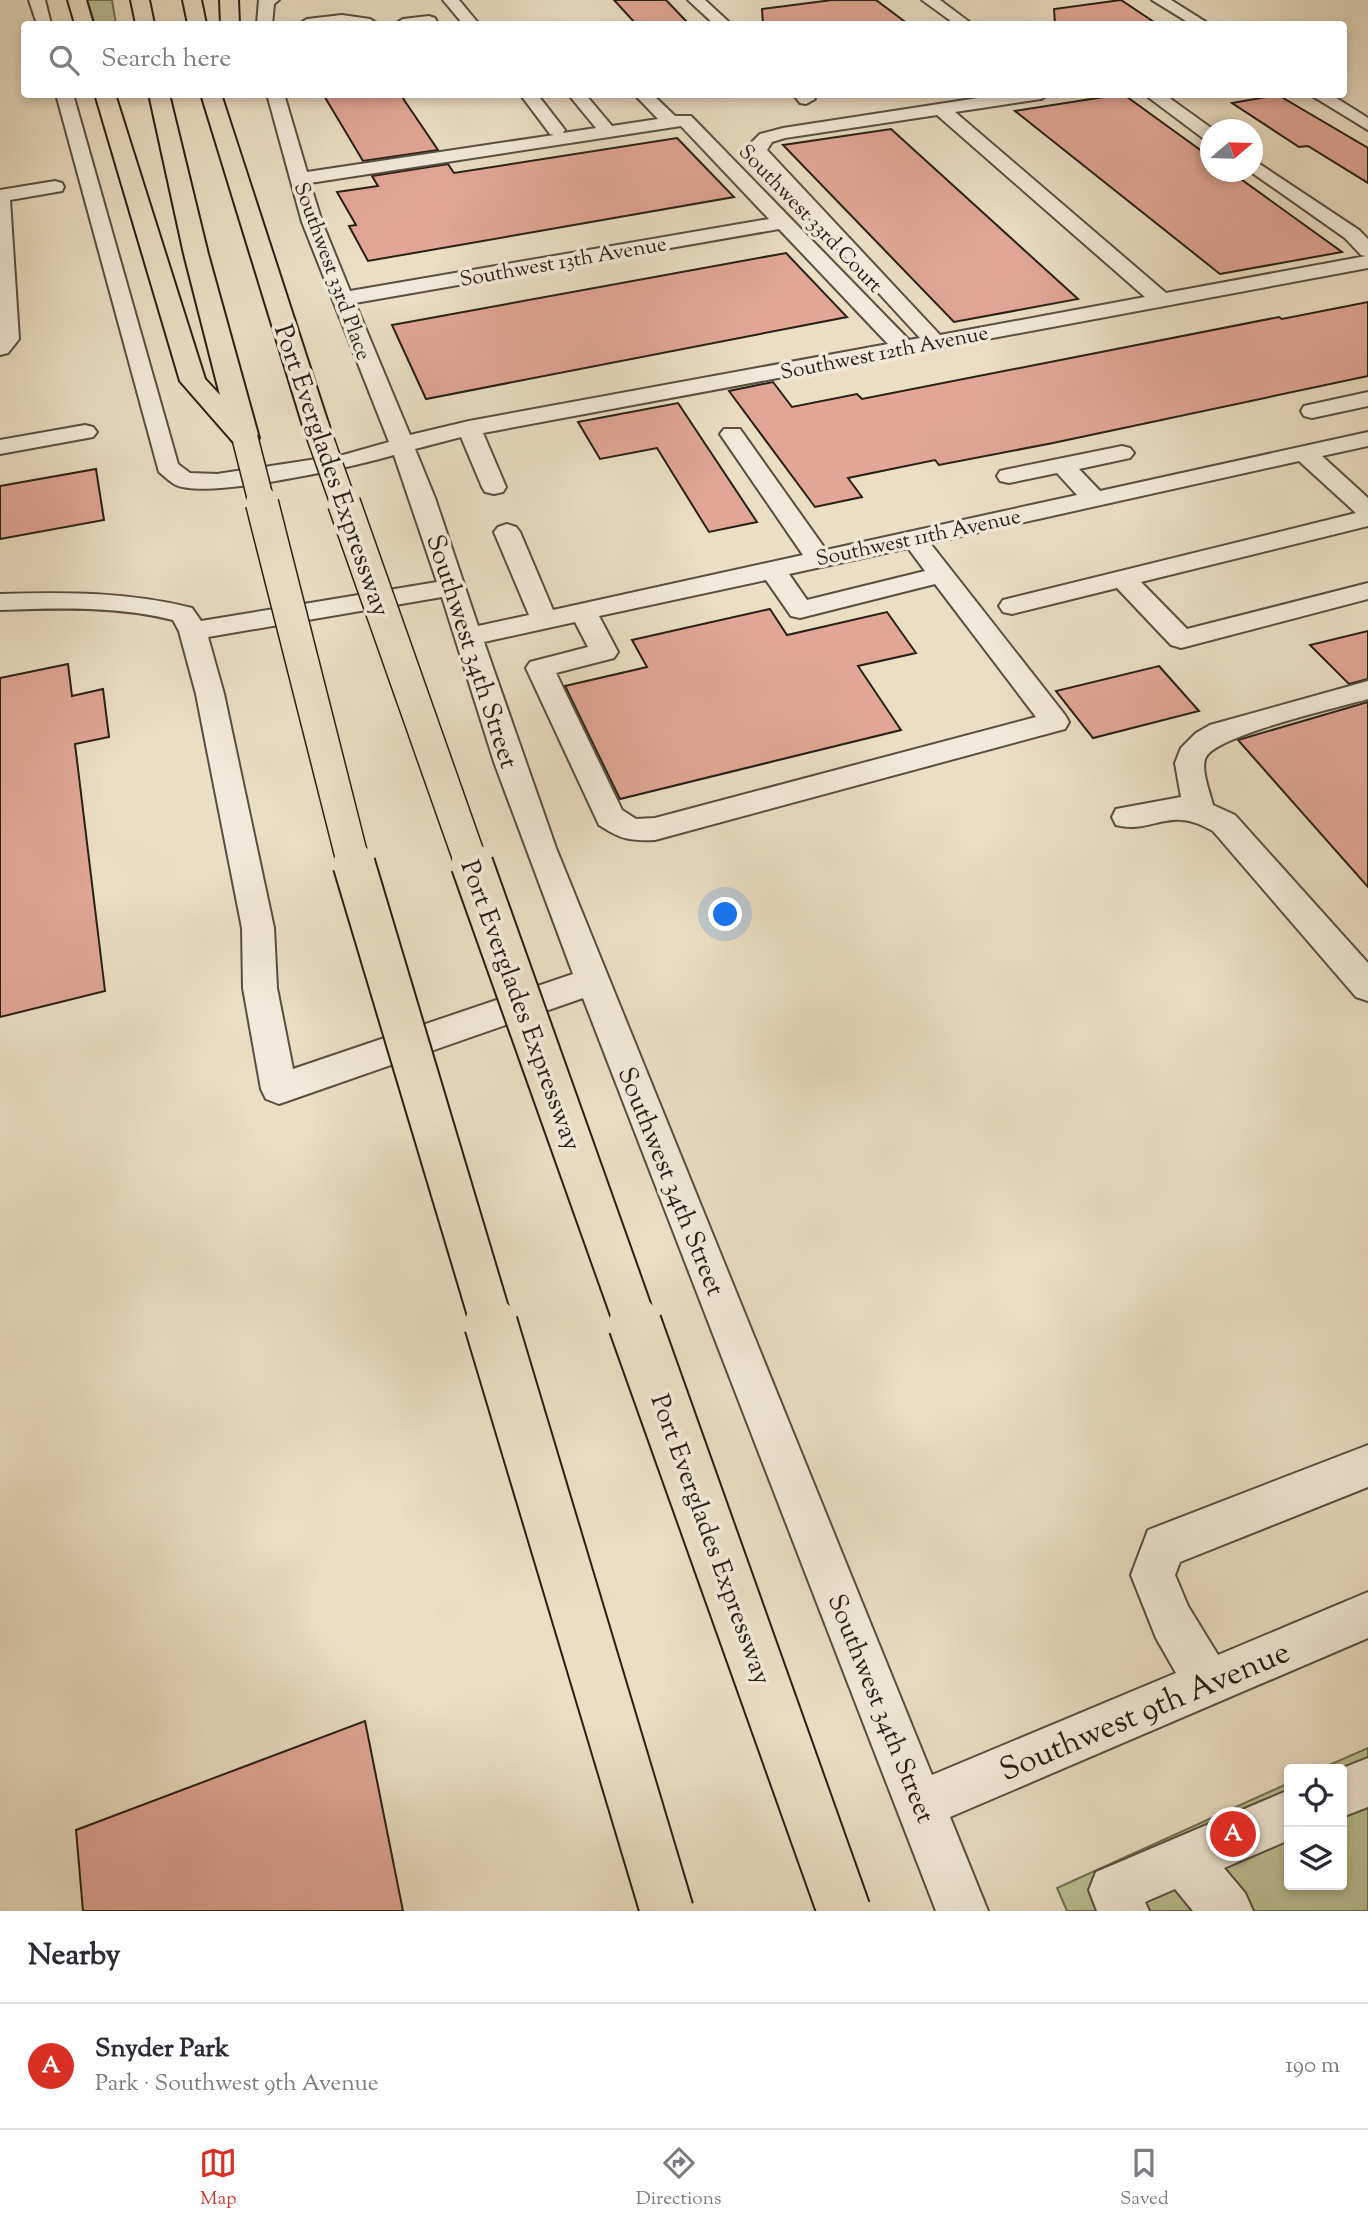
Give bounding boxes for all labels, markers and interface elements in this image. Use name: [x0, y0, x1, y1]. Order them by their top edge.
search box: [21, 21, 1347, 98]
icon: search: [45, 41, 83, 79]
text: Search here: [101, 41, 231, 78]
north arrow: [1200, 119, 1263, 182]
street label: Southwest 33rd Court: [731, 138, 888, 300]
street label: Southwest 33rd Place: [285, 178, 377, 365]
street label: Southwest 13th Avenue: [457, 230, 669, 296]
street label: Southwest 12th Avenue: [778, 319, 991, 389]
street label: Port Everglades Expressway: [263, 320, 398, 622]
street label: Southwest 11th Avenue: [813, 503, 1024, 575]
street label: Southwest 34th Street: [415, 530, 526, 774]
street label: Port Everglades Expressway: [450, 855, 589, 1156]
your location: [708, 897, 742, 931]
street label: Southwest 34th Street: [607, 1062, 733, 1302]
street label: Port Everglades Expressway: [640, 1389, 779, 1690]
street label: Southwest 34th Street: [817, 1589, 943, 1829]
street label: Southwest 9th Avenue: [993, 1631, 1298, 1795]
map controls: [1284, 1764, 1347, 1890]
button: locate: [1284, 1764, 1347, 1827]
pin: A: [1210, 1808, 1256, 1860]
button: layers: [1284, 1827, 1347, 1890]
text: Nearby: [28, 1935, 120, 1978]
text: Snyder Park: [95, 2031, 229, 2068]
text: A: [42, 2050, 60, 2083]
text: 190 m: [1285, 2050, 1340, 2083]
text: Park · Southwest 9th Avenue: [95, 2068, 378, 2101]
tab: Map: [199, 2144, 237, 2213]
tab: Directions: [636, 2144, 721, 2213]
tab: Saved: [1120, 2144, 1169, 2213]

